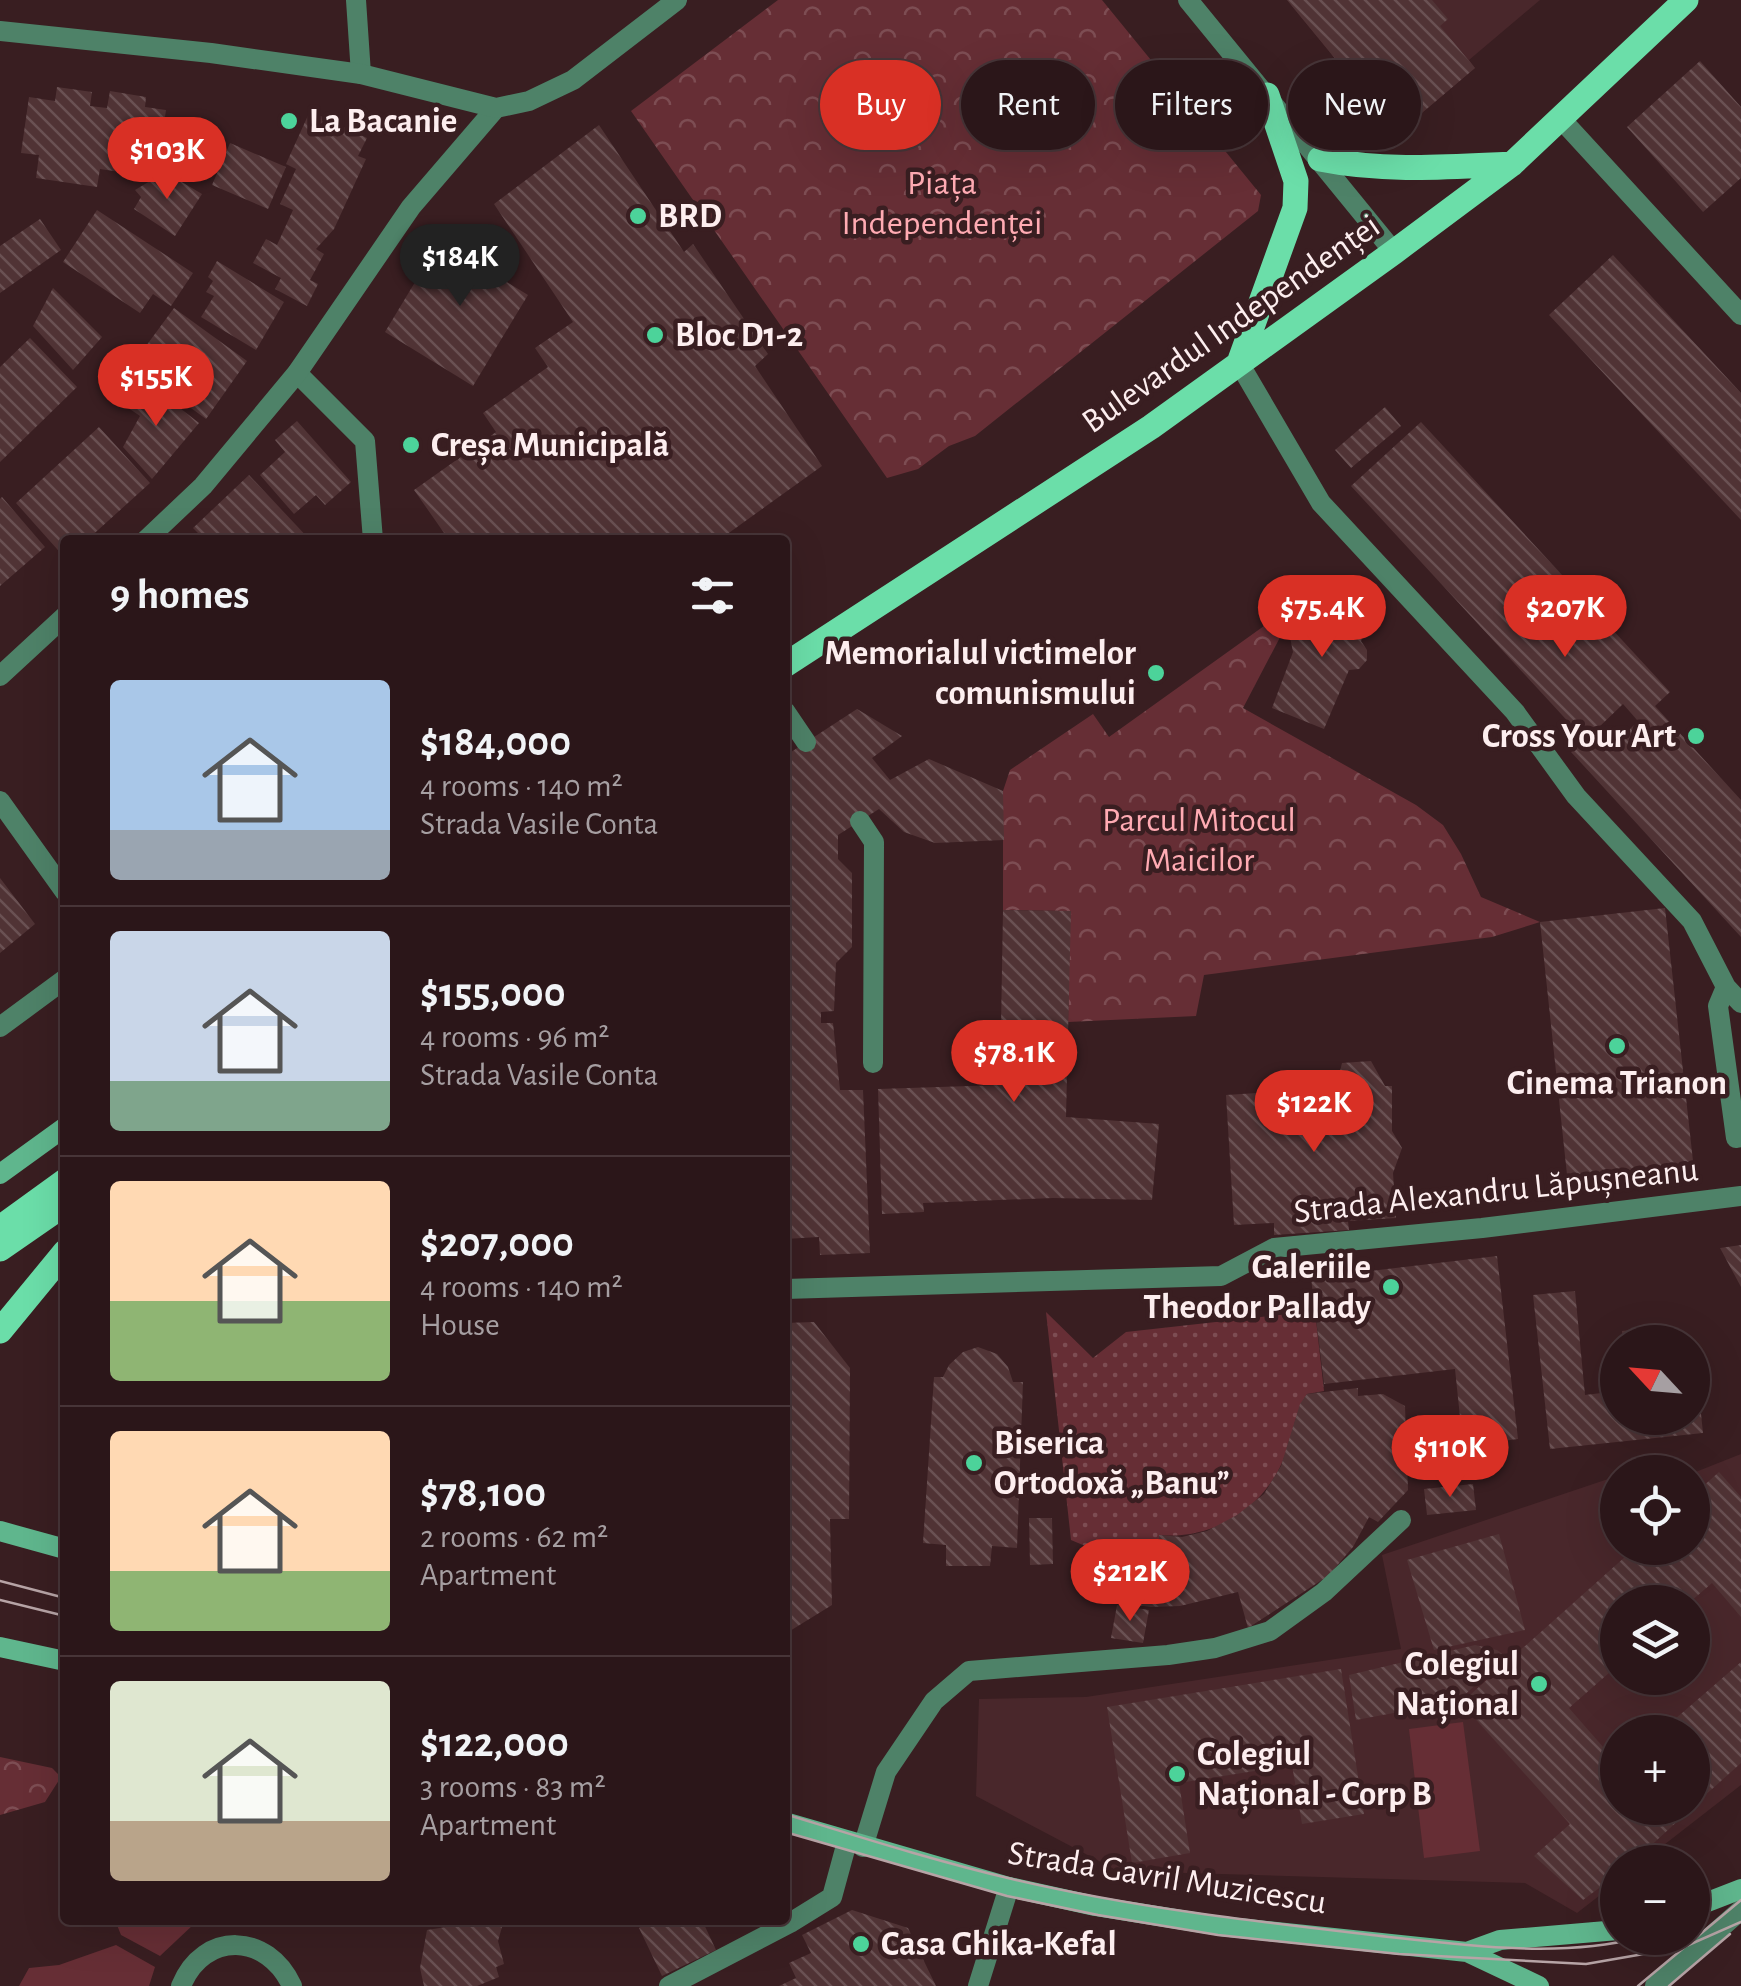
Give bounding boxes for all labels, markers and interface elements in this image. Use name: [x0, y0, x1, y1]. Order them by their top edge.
chip: Buy: [820, 60, 941, 150]
chip: Rent: [961, 60, 1095, 150]
chip: Filters: [1115, 60, 1268, 150]
chip: New: [1288, 60, 1421, 150]
place label: La Bacanie: [309, 104, 457, 139]
marker: La Bacanie: [278, 110, 300, 132]
pin: $103K: [97, 117, 237, 202]
text: $103K: [129, 133, 205, 165]
park label: Piața Independenței: [842, 166, 1042, 243]
place label: BRD: [658, 199, 722, 234]
marker: BRD: [627, 205, 649, 227]
street label: Bulevardul Independenței: [1076, 208, 1387, 442]
pin: $184K: [390, 224, 530, 309]
text: $184K: [422, 240, 498, 272]
place label: Bloc D1-2: [675, 318, 803, 353]
marker: Bloc D1-2: [644, 324, 666, 346]
pin: $155K: [86, 344, 226, 429]
text: $155K: [120, 360, 192, 392]
place label: Creșa Municipală: [431, 428, 669, 466]
marker: Creșa Municipală: [400, 434, 422, 456]
icon: filters: [685, 568, 740, 623]
text: 9 homes: [110, 574, 249, 616]
pin: $75.4K: [1241, 575, 1403, 660]
pin: $207K: [1495, 575, 1635, 660]
text: $75.4K: [1280, 591, 1364, 623]
text: $207K: [1526, 591, 1604, 623]
place label: Memorialul victimelor comunismului: [824, 636, 1136, 711]
marker: Memorialul victimelor comunismului: [1145, 662, 1167, 684]
place label: Cross Your Art: [1482, 719, 1676, 754]
icon: home: [190, 720, 310, 840]
text: $184,000: [420, 721, 571, 763]
marker: Cross Your Art: [1685, 725, 1707, 747]
text: 4 rooms · 140 m²: [420, 770, 623, 802]
park label: Parcul Mitocul Maicilor: [1102, 803, 1296, 878]
text: Strada Vasile Conta: [420, 808, 658, 840]
icon: home: [190, 971, 310, 1091]
text: $155,000: [420, 972, 566, 1014]
pin: $78.1K: [933, 1020, 1095, 1105]
text: 4 rooms · 96 m²: [420, 1021, 610, 1053]
marker: Cinema Trianon: [1606, 1035, 1628, 1057]
text: $78.1K: [973, 1036, 1055, 1068]
text: Strada Vasile Conta: [420, 1059, 658, 1091]
place label: Cinema Trianon: [1507, 1066, 1727, 1101]
pin: $122K: [1244, 1070, 1384, 1155]
text: $122K: [1277, 1086, 1351, 1118]
street label: Strada Alexandru Lăpușneanu: [1292, 1152, 1700, 1232]
icon: home: [190, 1221, 310, 1341]
text: $207,000: [420, 1222, 574, 1264]
place label: Galeriile Theodor Pallady: [1143, 1250, 1371, 1325]
text: 4 rooms · 140 m²: [420, 1271, 623, 1303]
marker: Galeriile Theodor Pallady: [1380, 1276, 1402, 1298]
text: House: [420, 1309, 500, 1341]
north arrow: [1600, 1325, 1710, 1435]
map controls: [1600, 1325, 1710, 1955]
pin: $110K: [1380, 1415, 1520, 1500]
place label: Biserica Ortodoxă „Banu”: [994, 1426, 1230, 1501]
text: $110K: [1414, 1431, 1486, 1463]
marker: Biserica Ortodoxă „Banu”: [963, 1452, 985, 1474]
button: locate: [1600, 1455, 1710, 1565]
icon: home: [190, 1471, 310, 1591]
text: $78,100: [420, 1472, 546, 1514]
text: 2 rooms · 62 m²: [420, 1521, 608, 1553]
pin: $212K: [1060, 1539, 1200, 1624]
text: $212K: [1093, 1555, 1167, 1587]
text: Apartment: [420, 1559, 556, 1591]
button: layers: [1600, 1585, 1710, 1695]
place label: Colegiul Național: [1396, 1647, 1519, 1725]
marker: Colegiul Național: [1528, 1673, 1550, 1695]
button: +: [1600, 1715, 1710, 1825]
icon: home: [190, 1721, 310, 1841]
text: $122,000: [420, 1722, 569, 1764]
place label: Colegiul Național - Corp B: [1197, 1737, 1432, 1815]
marker: Colegiul Național - Corp B: [1166, 1763, 1188, 1785]
text: 3 rooms · 83 m²: [420, 1771, 606, 1803]
text: Apartment: [420, 1809, 556, 1841]
street label: Strada Gavril Muzicescu: [1005, 1836, 1329, 1920]
button: −: [1600, 1845, 1710, 1955]
place label: Casa Ghika-Kefal: [881, 1927, 1117, 1962]
marker: Casa Ghika-Kefal: [850, 1933, 872, 1955]

